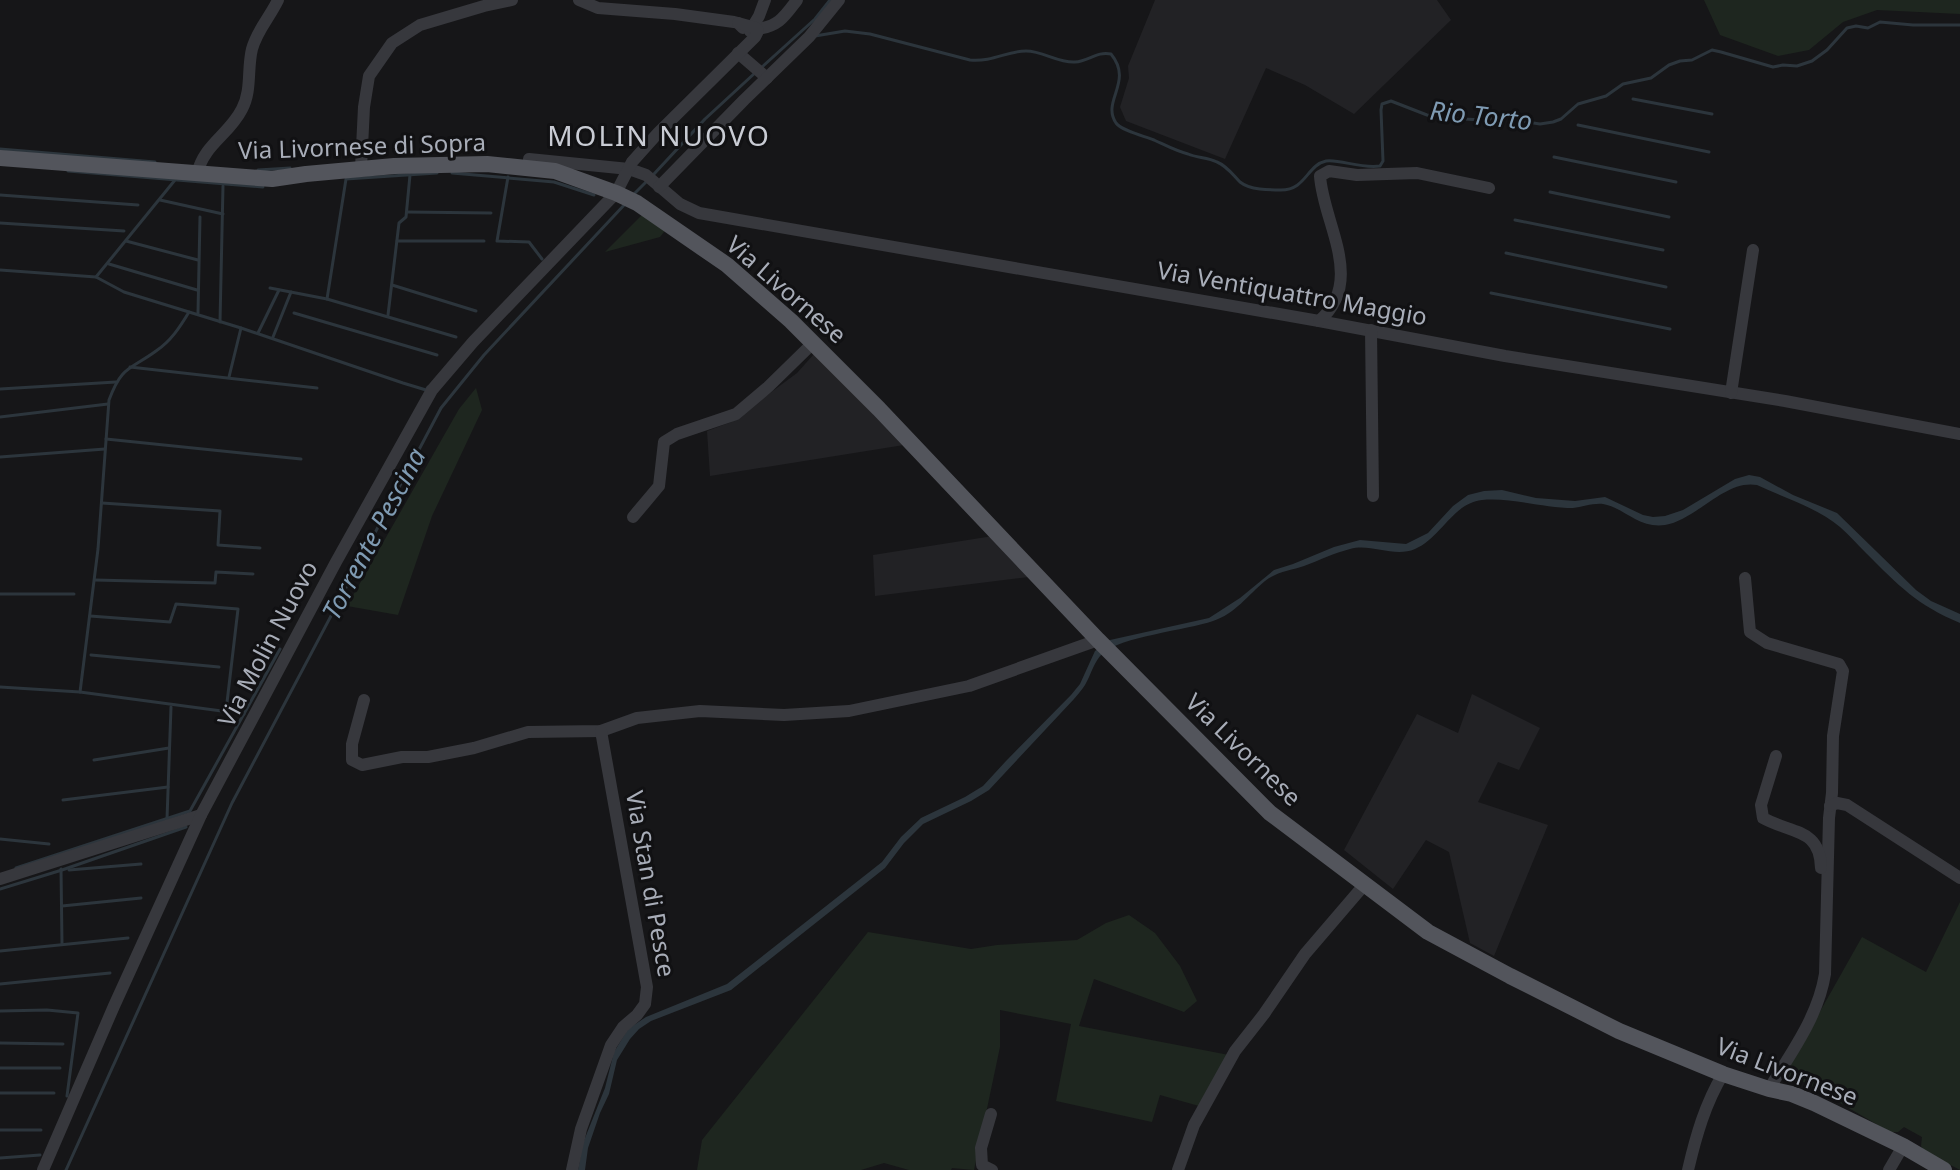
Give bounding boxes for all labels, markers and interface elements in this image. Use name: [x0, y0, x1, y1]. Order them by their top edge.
water label: Rio Torto: [1428, 92, 1534, 138]
district label: MOLIN NUOVO: [547, 116, 771, 154]
street label: Via Livornese di Sopra: [238, 125, 486, 166]
street label: Via Livornese: [720, 228, 854, 350]
street label: Via Ventiquattro Maggio: [1155, 253, 1430, 333]
water label: Torrente Pescina: [313, 441, 434, 626]
street label: Via Molin Nuovo: [209, 554, 324, 732]
street label: Via Livornese: [1179, 685, 1309, 813]
street label: Via Stan di Pesce: [619, 788, 684, 979]
street label: Via Livornese: [1712, 1028, 1863, 1113]

